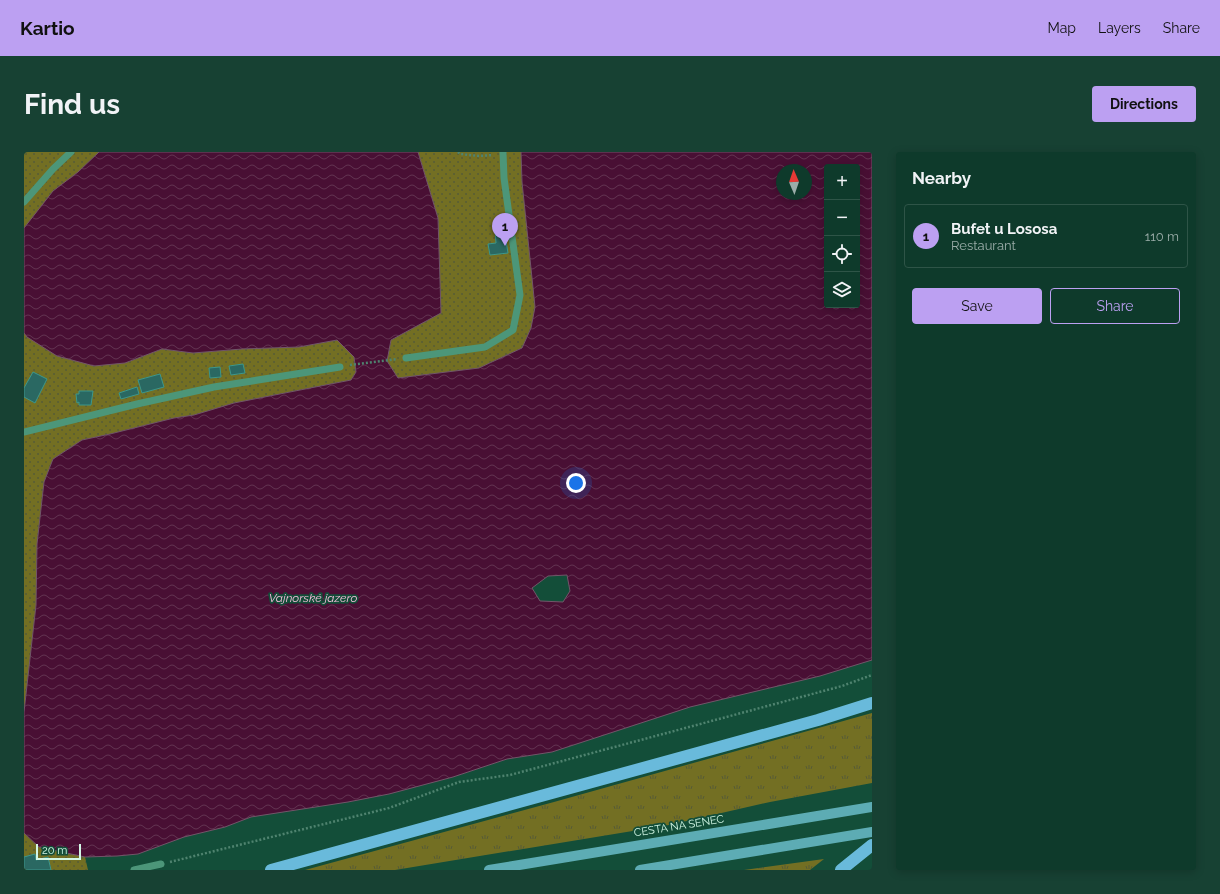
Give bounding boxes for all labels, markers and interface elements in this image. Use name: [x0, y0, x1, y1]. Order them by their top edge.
text: Kartio: [20, 17, 75, 39]
text: Map: [1048, 20, 1076, 36]
text: Layers: [1098, 20, 1141, 36]
text: Share: [1163, 20, 1200, 36]
button: Directions: [1092, 86, 1196, 122]
text: Find us: [24, 88, 120, 121]
north arrow: [776, 164, 812, 200]
map controls: [824, 164, 860, 308]
button: +: [824, 164, 860, 200]
text: Nearby: [912, 168, 971, 188]
button: −: [824, 200, 860, 236]
pin: 1: [492, 213, 518, 246]
text: Bufet u Lososa: [951, 220, 1057, 238]
text: 1: [923, 229, 929, 244]
text: 110 m: [1145, 229, 1179, 244]
button: locate: [824, 236, 860, 272]
text: Restaurant: [951, 238, 1016, 253]
button: layers: [824, 272, 860, 308]
button: Save: [912, 288, 1042, 324]
button: Share: [1050, 288, 1180, 324]
your location: [566, 473, 586, 493]
water label: Vajnorské jazero: [269, 591, 357, 605]
street label: CESTA NA SENEC: [633, 812, 725, 840]
scale bar: [36, 842, 81, 861]
text: 20 m: [42, 844, 67, 857]

